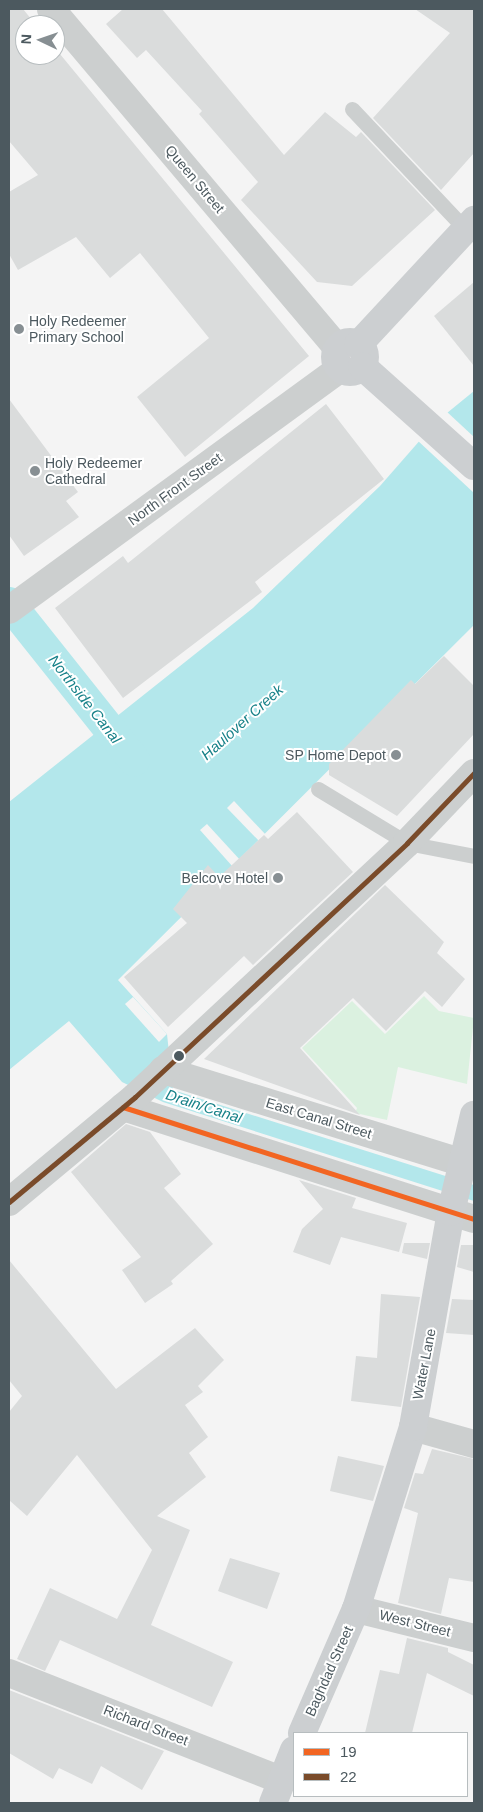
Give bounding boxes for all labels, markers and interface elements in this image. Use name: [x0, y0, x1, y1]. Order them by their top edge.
north arrow: [15, 15, 65, 65]
text: N: [18, 34, 34, 45]
street label: Queen Street: [162, 142, 228, 216]
place label: Holy Redeemer Primary School: [29, 313, 126, 346]
marker: Holy Redeemer Primary School: [13, 323, 25, 335]
street label: North Front Street: [125, 449, 225, 529]
place label: Holy Redeemer Cathedral: [45, 455, 142, 488]
marker: Holy Redeemer Cathedral: [29, 465, 41, 477]
water label: Northside Canal: [45, 651, 125, 747]
water label: Haulover Creek: [197, 680, 287, 764]
place label: SP Home Depot: [285, 747, 386, 763]
marker: SP Home Depot: [390, 749, 402, 761]
place label: Belcove Hotel: [182, 870, 268, 886]
marker: Belcove Hotel: [272, 872, 284, 884]
unlabelled marker: [174, 1051, 184, 1061]
water label: Drain/Canal: [164, 1085, 244, 1127]
street label: East Canal Street: [264, 1094, 374, 1142]
street label: Water Lane: [409, 1327, 439, 1401]
street label: West Street: [378, 1606, 452, 1640]
street label: Baghdad Street: [302, 1623, 356, 1719]
street label: Richard Street: [101, 1701, 191, 1749]
legend: [293, 1732, 468, 1797]
text: 19: [340, 1743, 357, 1760]
text: 22: [340, 1768, 357, 1785]

